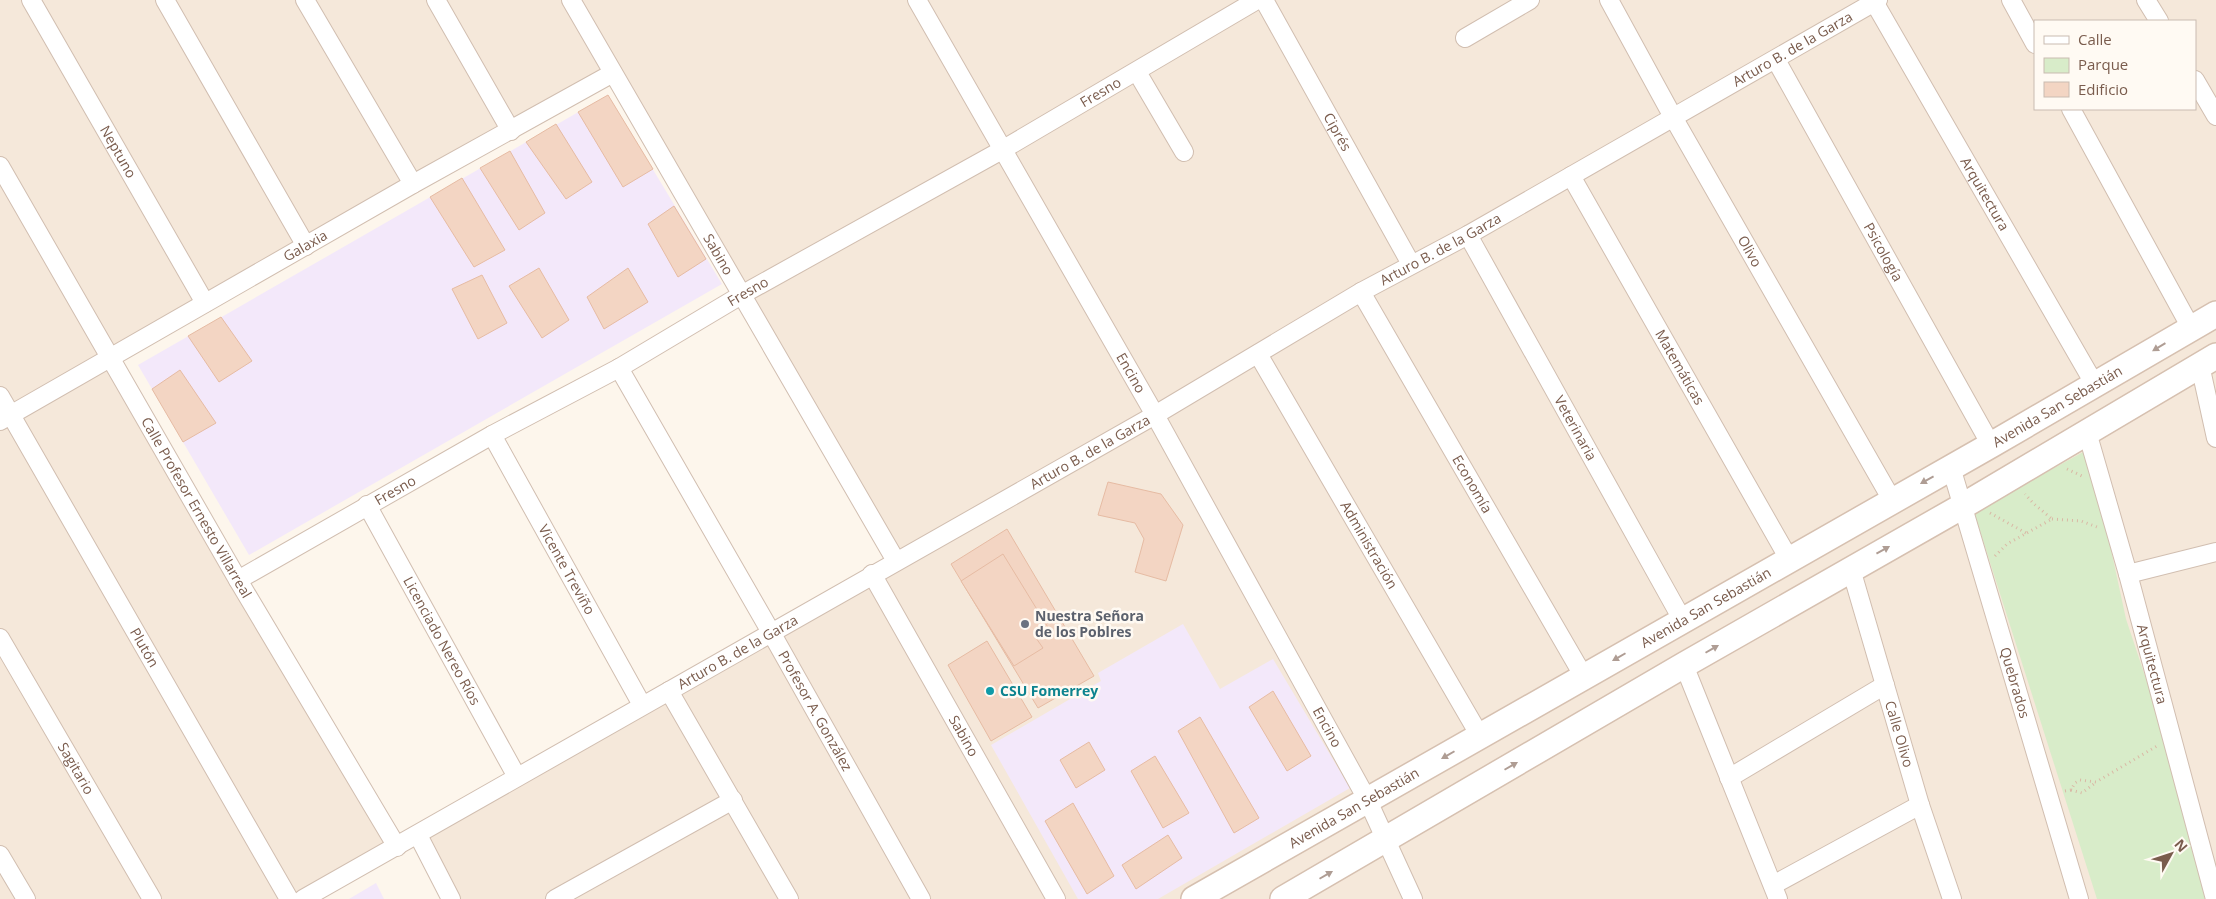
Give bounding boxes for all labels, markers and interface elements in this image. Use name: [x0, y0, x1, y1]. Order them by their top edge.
street label: Arturo B. de la Garza: [1729, 7, 1856, 91]
legend: [2034, 20, 2196, 110]
text: Calle: [2078, 29, 2112, 49]
text: Parque: [2078, 54, 2128, 74]
street label: Fresno: [1076, 72, 1124, 111]
text: Edificio: [2078, 79, 2128, 99]
street label: Ciprés: [1320, 109, 1356, 155]
street label: Neptuno: [96, 122, 141, 181]
street label: Arquitectura: [1957, 154, 2014, 234]
street label: Arturo B. de la Garza: [1376, 208, 1504, 289]
street label: Psicología: [1860, 219, 1908, 285]
street label: Galaxia: [280, 225, 331, 266]
street label: Sabino: [699, 230, 738, 278]
street label: Olivo: [1734, 232, 1767, 270]
street label: Fresno: [724, 272, 772, 310]
street label: Matemáticas: [1651, 326, 1709, 408]
one-way arrow: [2152, 342, 2165, 351]
street label: Encino: [1112, 349, 1150, 396]
street label: Avenida San Sebastián: [1989, 361, 2125, 451]
street label: Veterinaria: [1550, 392, 1602, 464]
street label: Arturo B. de la Garza: [1026, 410, 1153, 493]
street label: Calle Profesor Ernesto Villarreal: [137, 413, 257, 601]
street label: Economía: [1448, 451, 1497, 516]
street label: Fresno: [371, 471, 419, 509]
one-way arrow: [1920, 476, 1934, 485]
street label: Administración: [1337, 497, 1402, 592]
street label: Vicente Treviño: [535, 521, 600, 618]
one-way arrow: [1876, 546, 1890, 555]
street label: Avenida San Sebastián: [1637, 562, 1774, 652]
street label: Licenciado Nereo Ríos: [399, 573, 486, 708]
place label: Nuestra Señora de los Poblres: [1035, 606, 1144, 641]
street label: Arturo B. de la Garza: [674, 610, 801, 693]
marker: Nuestra Señora de los Poblres: [1019, 618, 1031, 630]
street label: Arquitectura: [2133, 622, 2172, 706]
street label: Plutón: [126, 624, 164, 670]
one-way arrow: [1705, 644, 1718, 653]
street label: Quebrados: [1996, 645, 2035, 721]
street label: Profesor A. González: [774, 647, 857, 775]
one-way arrow: [1612, 653, 1626, 661]
place label: CSU Fomerrey: [1000, 681, 1098, 700]
marker: CSU Fomerrey: [984, 685, 996, 697]
street label: Calle Olivo: [1881, 698, 1918, 770]
street label: Encino: [1309, 703, 1347, 751]
street label: Sabino: [945, 712, 983, 760]
street label: Sagitario: [54, 739, 99, 798]
one-way arrow: [1441, 750, 1454, 759]
one-way arrow: [1505, 762, 1518, 771]
street label: Avenida San Sebastián: [1285, 763, 1422, 852]
north arrow: [2146, 829, 2196, 879]
text: N: [2170, 835, 2192, 856]
one-way arrow: [1319, 870, 1332, 879]

